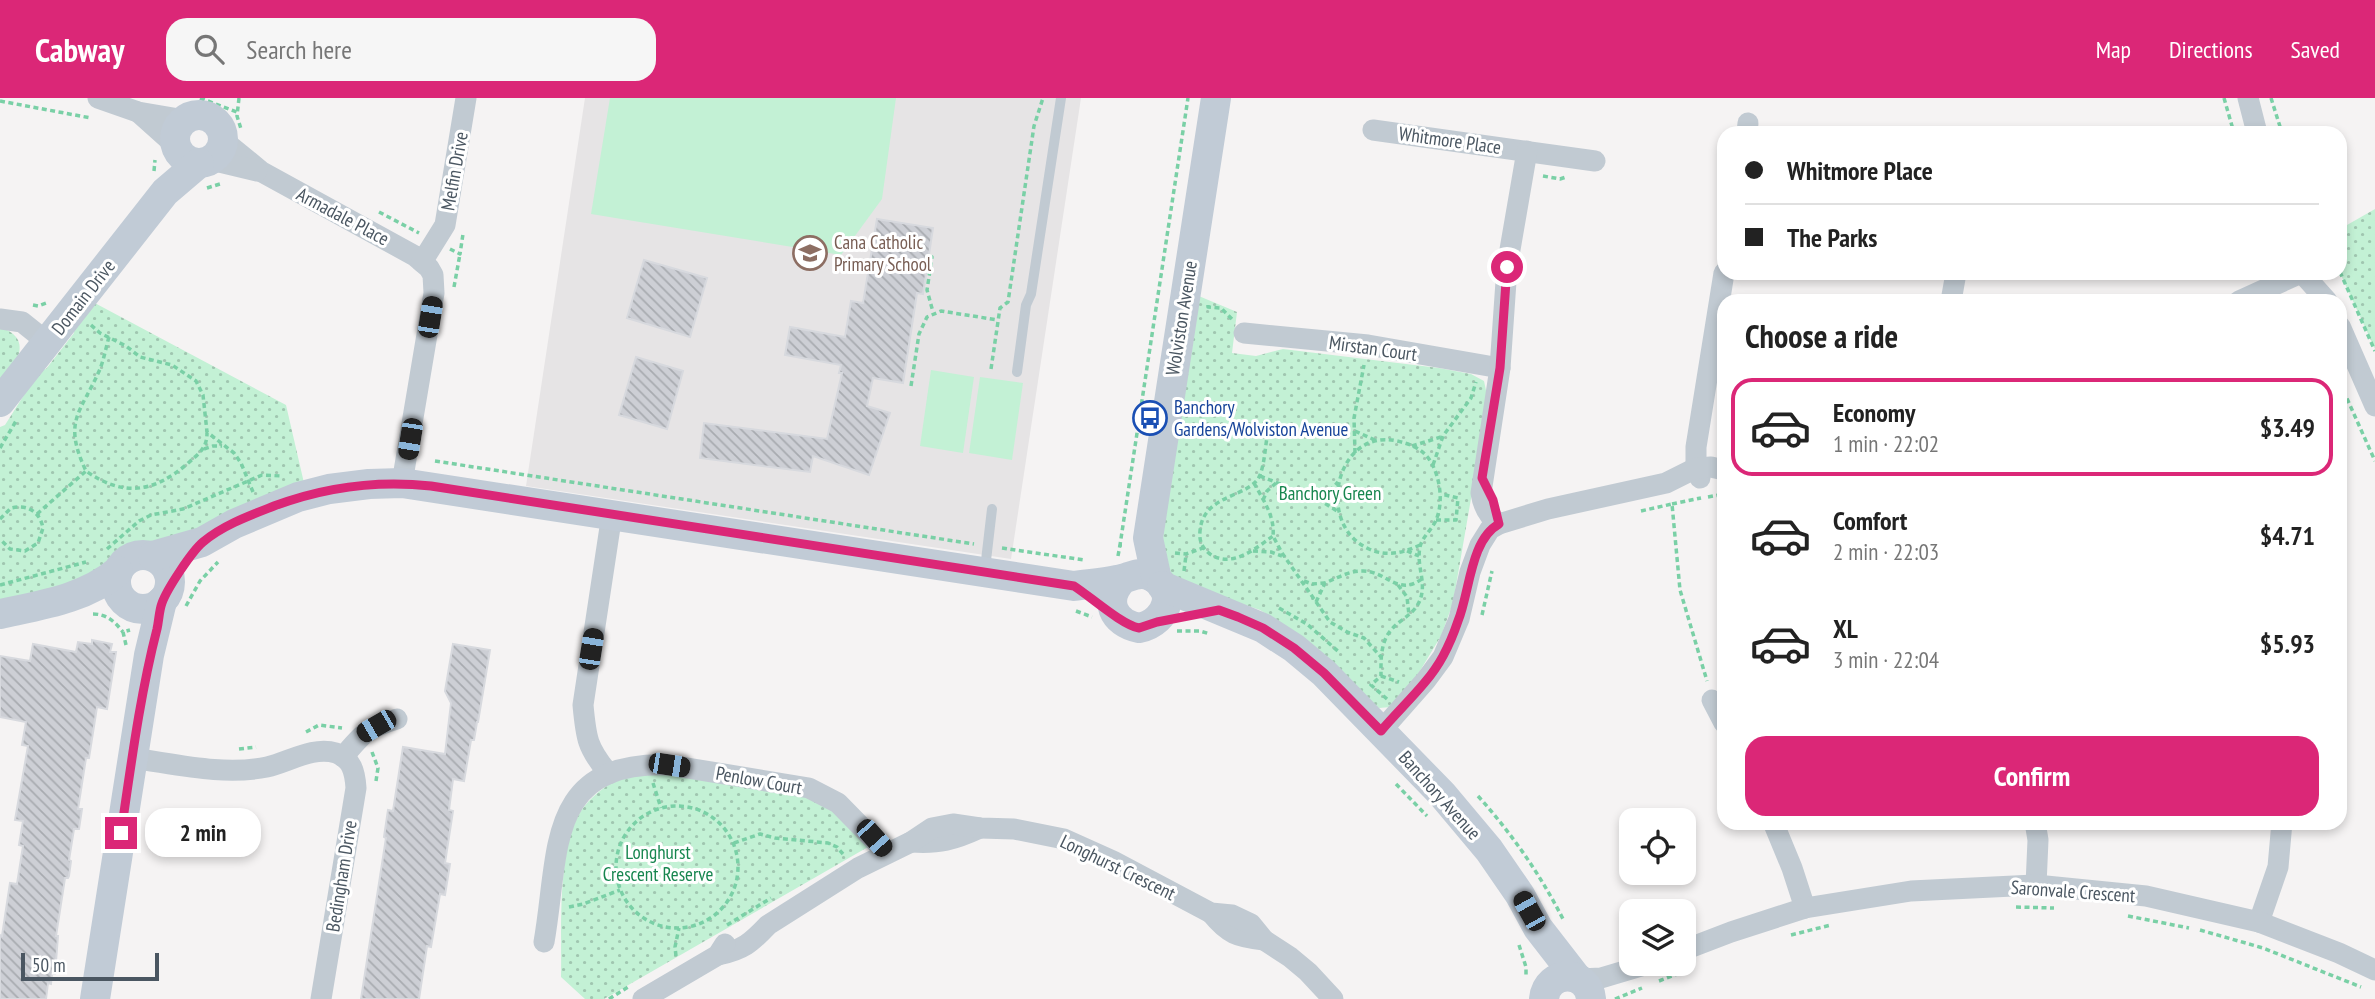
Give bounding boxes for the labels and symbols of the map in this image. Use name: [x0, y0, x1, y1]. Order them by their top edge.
street label: Whitmore Place: [1397, 121, 1503, 159]
street label: Melfin Drive: [435, 130, 473, 212]
street label: Armadale Place: [293, 182, 393, 250]
place label: Cana Catholic Primary School: [834, 230, 932, 276]
school or university icon: Cana Catholic Primary School: [791, 234, 829, 272]
route start: [1491, 251, 1523, 283]
street label: Domain Drive: [46, 254, 120, 340]
street label: Wolviston Avenue: [1160, 259, 1202, 377]
car: [417, 295, 444, 339]
street label: Mirstan Court: [1327, 330, 1419, 366]
place label: Banchory Gardens/Wolviston Avenue: [1174, 395, 1349, 441]
bus stop icon: Banchory Gardens/Wolviston Avenue: [1131, 399, 1169, 437]
car: [397, 417, 424, 461]
park label: Banchory Green: [1279, 481, 1381, 505]
car: [578, 627, 605, 671]
car: [353, 706, 400, 746]
street label: Banchory Avenue: [1394, 746, 1486, 845]
car: [647, 751, 692, 779]
street label: Penlow Court: [714, 761, 805, 800]
callout: 2 min: [146, 808, 261, 858]
car: [853, 815, 896, 861]
route end: [105, 817, 137, 849]
street label: Bedingham Drive: [320, 818, 362, 933]
street label: Longhurst Crescent: [1057, 829, 1180, 906]
park label: Longhurst Crescent Reserve: [603, 840, 714, 886]
street label: Saronvale Crescent: [2010, 875, 2137, 907]
car: [1510, 888, 1549, 934]
scale bar: [21, 950, 159, 982]

